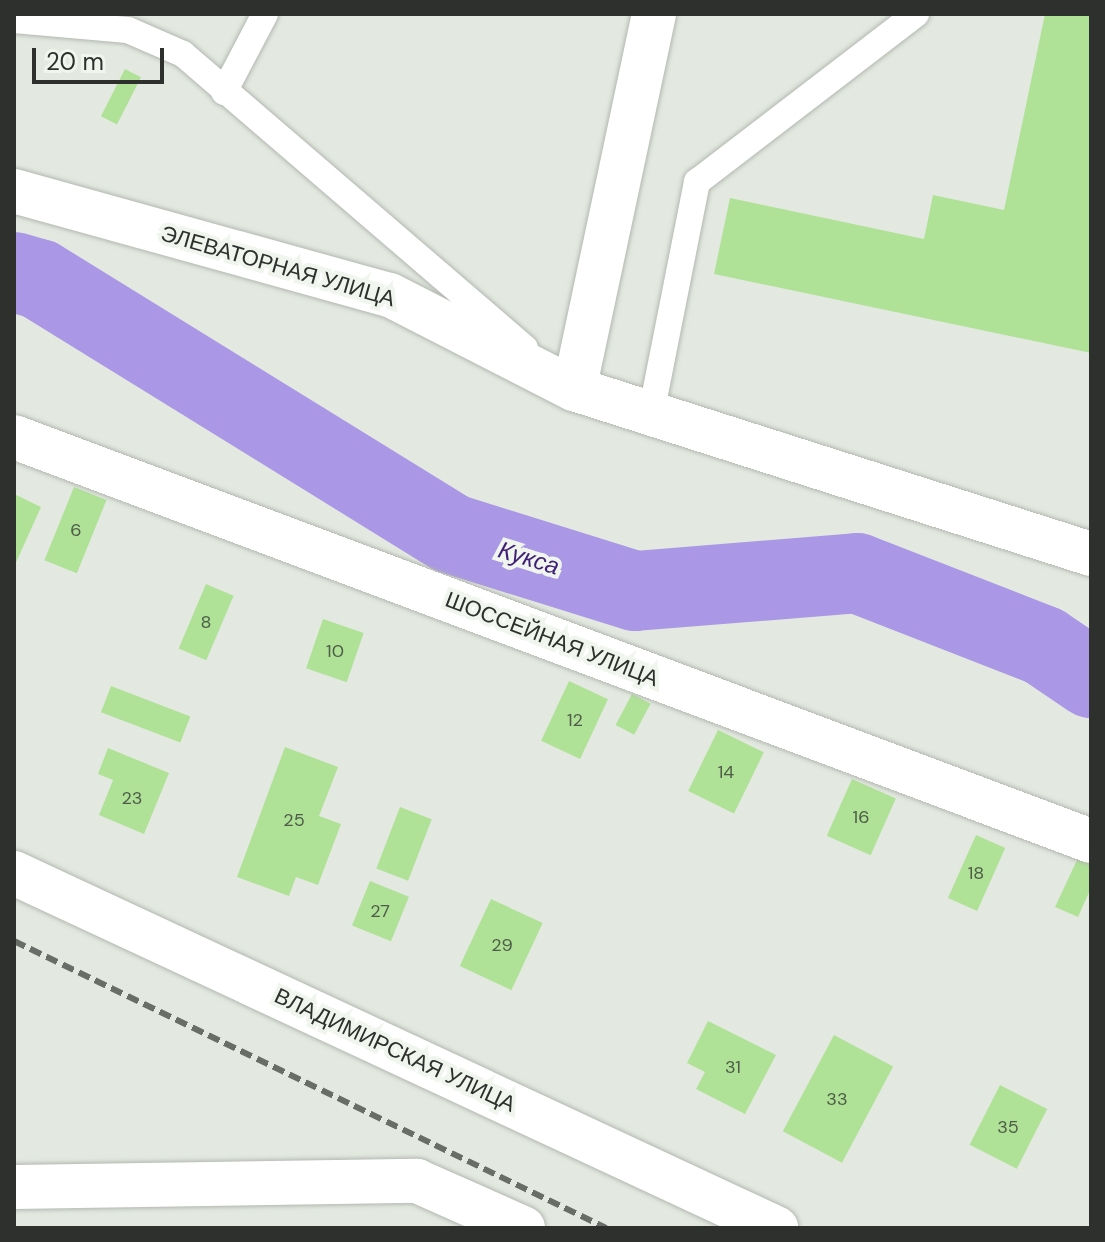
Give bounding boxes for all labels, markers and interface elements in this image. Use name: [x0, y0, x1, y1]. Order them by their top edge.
scale bar: [36, 32, 168, 82]
text: 20 m: [46, 46, 104, 77]
street label: ЭЛЕВАТОРНАЯ УЛИЦА: [158, 220, 398, 312]
house number: 6: [70, 519, 82, 541]
water label: Кукса: [495, 535, 563, 581]
street label: ШОССЕЙНАЯ УЛИЦА: [442, 586, 662, 692]
house number: 8: [201, 611, 211, 633]
house number: 10: [326, 640, 344, 662]
house number: 12: [567, 709, 583, 731]
house number: 14: [718, 761, 734, 783]
house number: 23: [121, 787, 143, 809]
house number: 16: [853, 806, 869, 828]
house number: 25: [283, 809, 305, 831]
house number: 18: [968, 862, 984, 884]
house number: 27: [370, 900, 390, 922]
house number: 29: [491, 934, 513, 956]
street label: ВЛАДИМИРСКАЯ УЛИЦА: [270, 982, 520, 1118]
house number: 31: [725, 1056, 741, 1078]
house number: 33: [826, 1088, 848, 1110]
house number: 35: [997, 1116, 1019, 1138]

